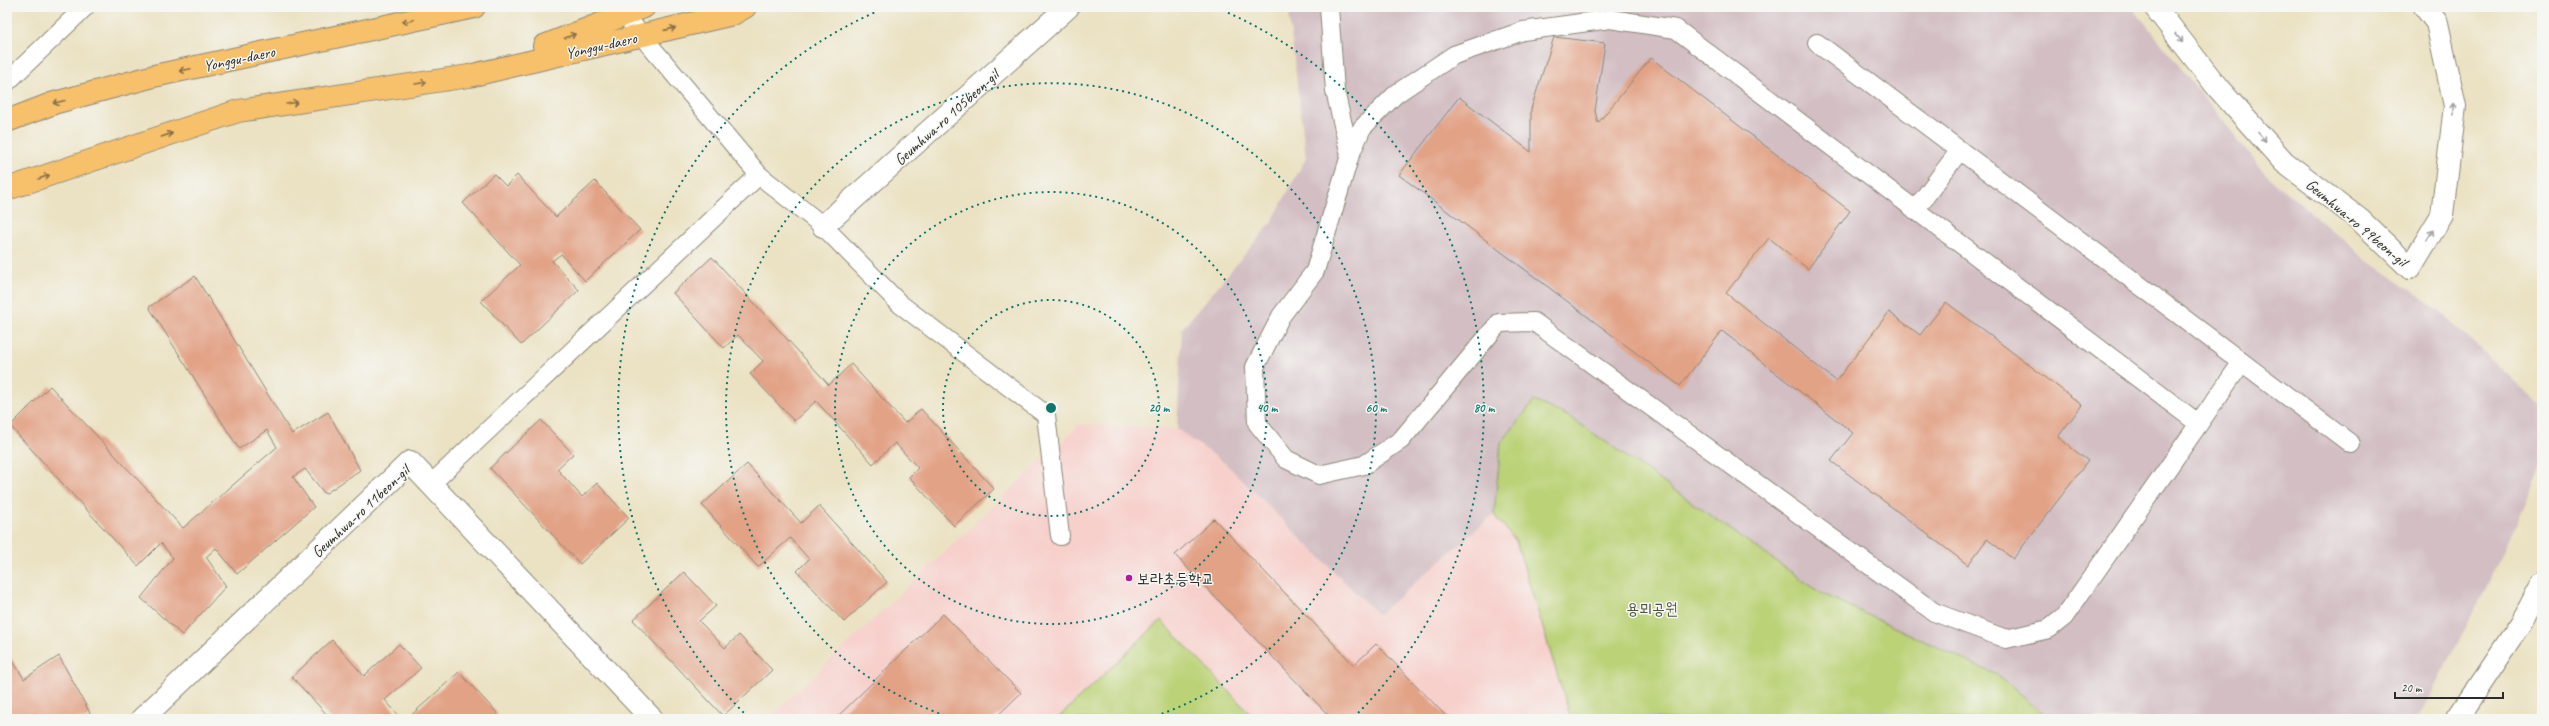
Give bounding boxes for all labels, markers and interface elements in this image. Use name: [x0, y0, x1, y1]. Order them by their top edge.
one-way arrow: [402, 18, 415, 26]
one-way arrow: [663, 24, 676, 32]
street label: Yonggu-daero: [564, 28, 640, 64]
one-way arrow: [564, 32, 576, 40]
one-way arrow: [2174, 32, 2183, 43]
street label: Yonggu-daero: [202, 41, 278, 76]
street label: Geumhwa-ro 105beon-gil: [890, 63, 1006, 170]
one-way arrow: [179, 66, 192, 74]
one-way arrow: [414, 79, 427, 87]
one-way arrow: [53, 98, 66, 106]
one-way arrow: [286, 99, 299, 107]
one-way arrow: [2450, 103, 2458, 116]
one-way arrow: [160, 131, 173, 138]
one-way arrow: [2257, 132, 2266, 142]
one-way arrow: [38, 172, 50, 180]
street label: Geumhwa-ro 99beon-gil: [2301, 174, 2414, 273]
one-way arrow: [2426, 229, 2434, 241]
text: 20 m: [1149, 400, 1170, 416]
text: 40 m: [1257, 400, 1278, 416]
text: 60 m: [1366, 400, 1388, 416]
text: 80 m: [1474, 400, 1495, 416]
centre of rings: [1044, 401, 1058, 415]
street label: Geumhwa-ro 11beon-gil: [308, 459, 416, 562]
place label: 보라초등학교: [1137, 569, 1214, 589]
marker: 보라초등학교: [1124, 573, 1134, 583]
park label: 용뫼공원: [1626, 599, 1678, 619]
scale bar: [2395, 674, 2503, 700]
text: 20 m: [2401, 680, 2423, 696]

